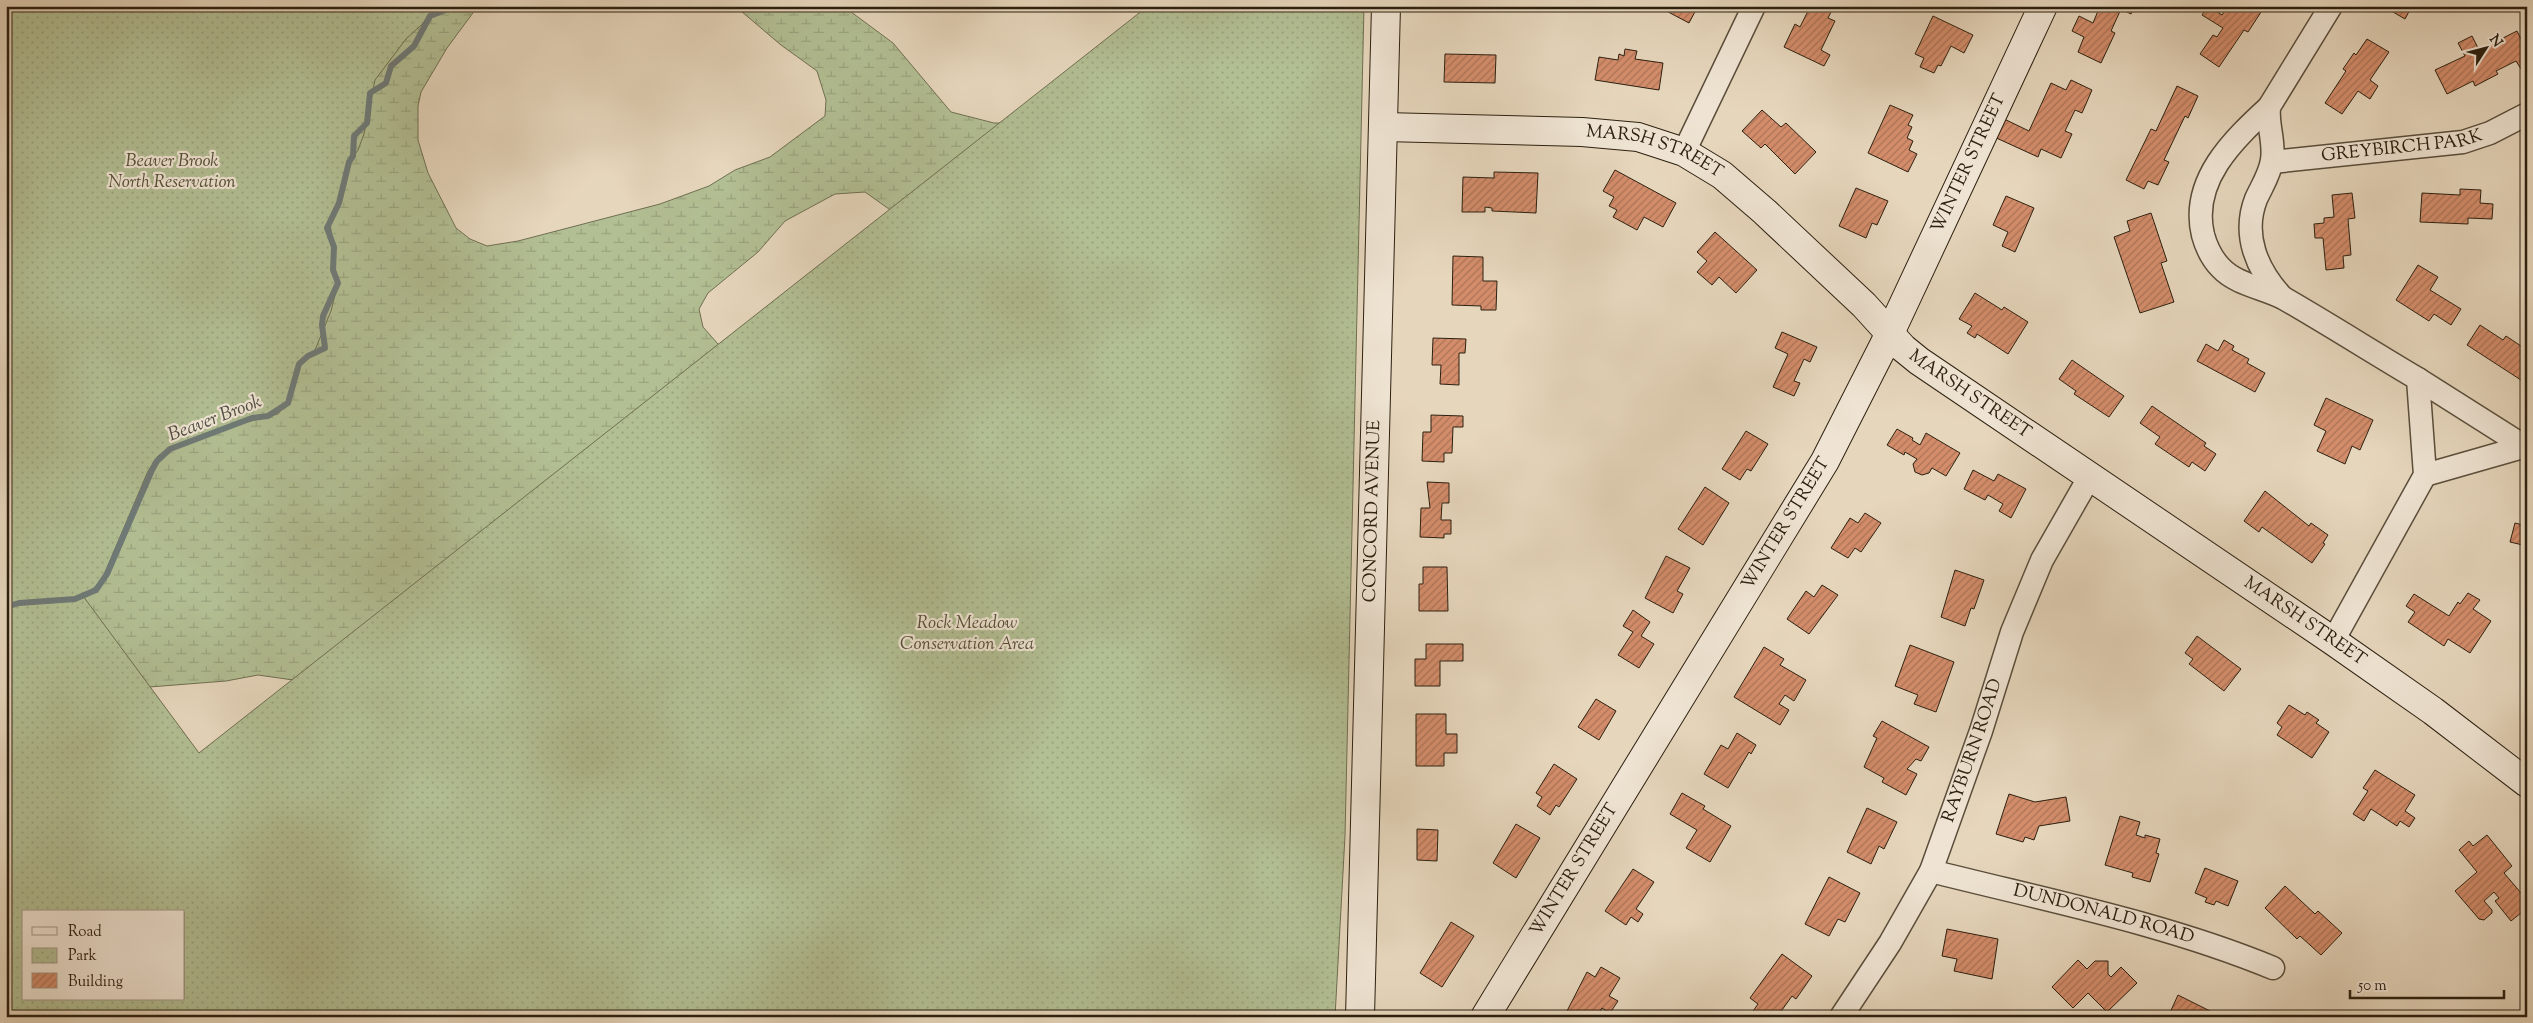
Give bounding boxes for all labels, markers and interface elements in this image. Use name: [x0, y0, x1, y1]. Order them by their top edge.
north arrow: [2460, 22, 2510, 72]
text: N: [2484, 31, 2506, 52]
street label: WINTER STREET: [1925, 90, 2013, 238]
street label: MARSH STREET: [1585, 119, 1728, 186]
street label: GREYBIRCH PARK: [2320, 123, 2486, 170]
park label: Beaver Brook North Reservation: [108, 149, 236, 196]
street label: MARSH STREET: [1902, 344, 2036, 446]
water label: Beaver Brook: [164, 389, 266, 449]
street label: CONCORD AVENUE: [1358, 420, 1388, 603]
street label: WINTER STREET: [1736, 452, 1837, 595]
street label: MARSH STREET: [2238, 571, 2372, 673]
park label: Rock Meadow Conservation Area: [900, 611, 1034, 658]
street label: RAYBURN ROAD: [1936, 675, 2010, 826]
street label: WINTER STREET: [1524, 799, 1625, 942]
street label: DUNDONALD ROAD: [2010, 879, 2197, 952]
legend: [22, 910, 185, 1000]
text: Road: [68, 922, 102, 943]
text: Park: [68, 946, 97, 967]
scale bar: [2350, 968, 2504, 1000]
text: Building: [68, 972, 123, 993]
text: 50 m: [2357, 976, 2387, 997]

